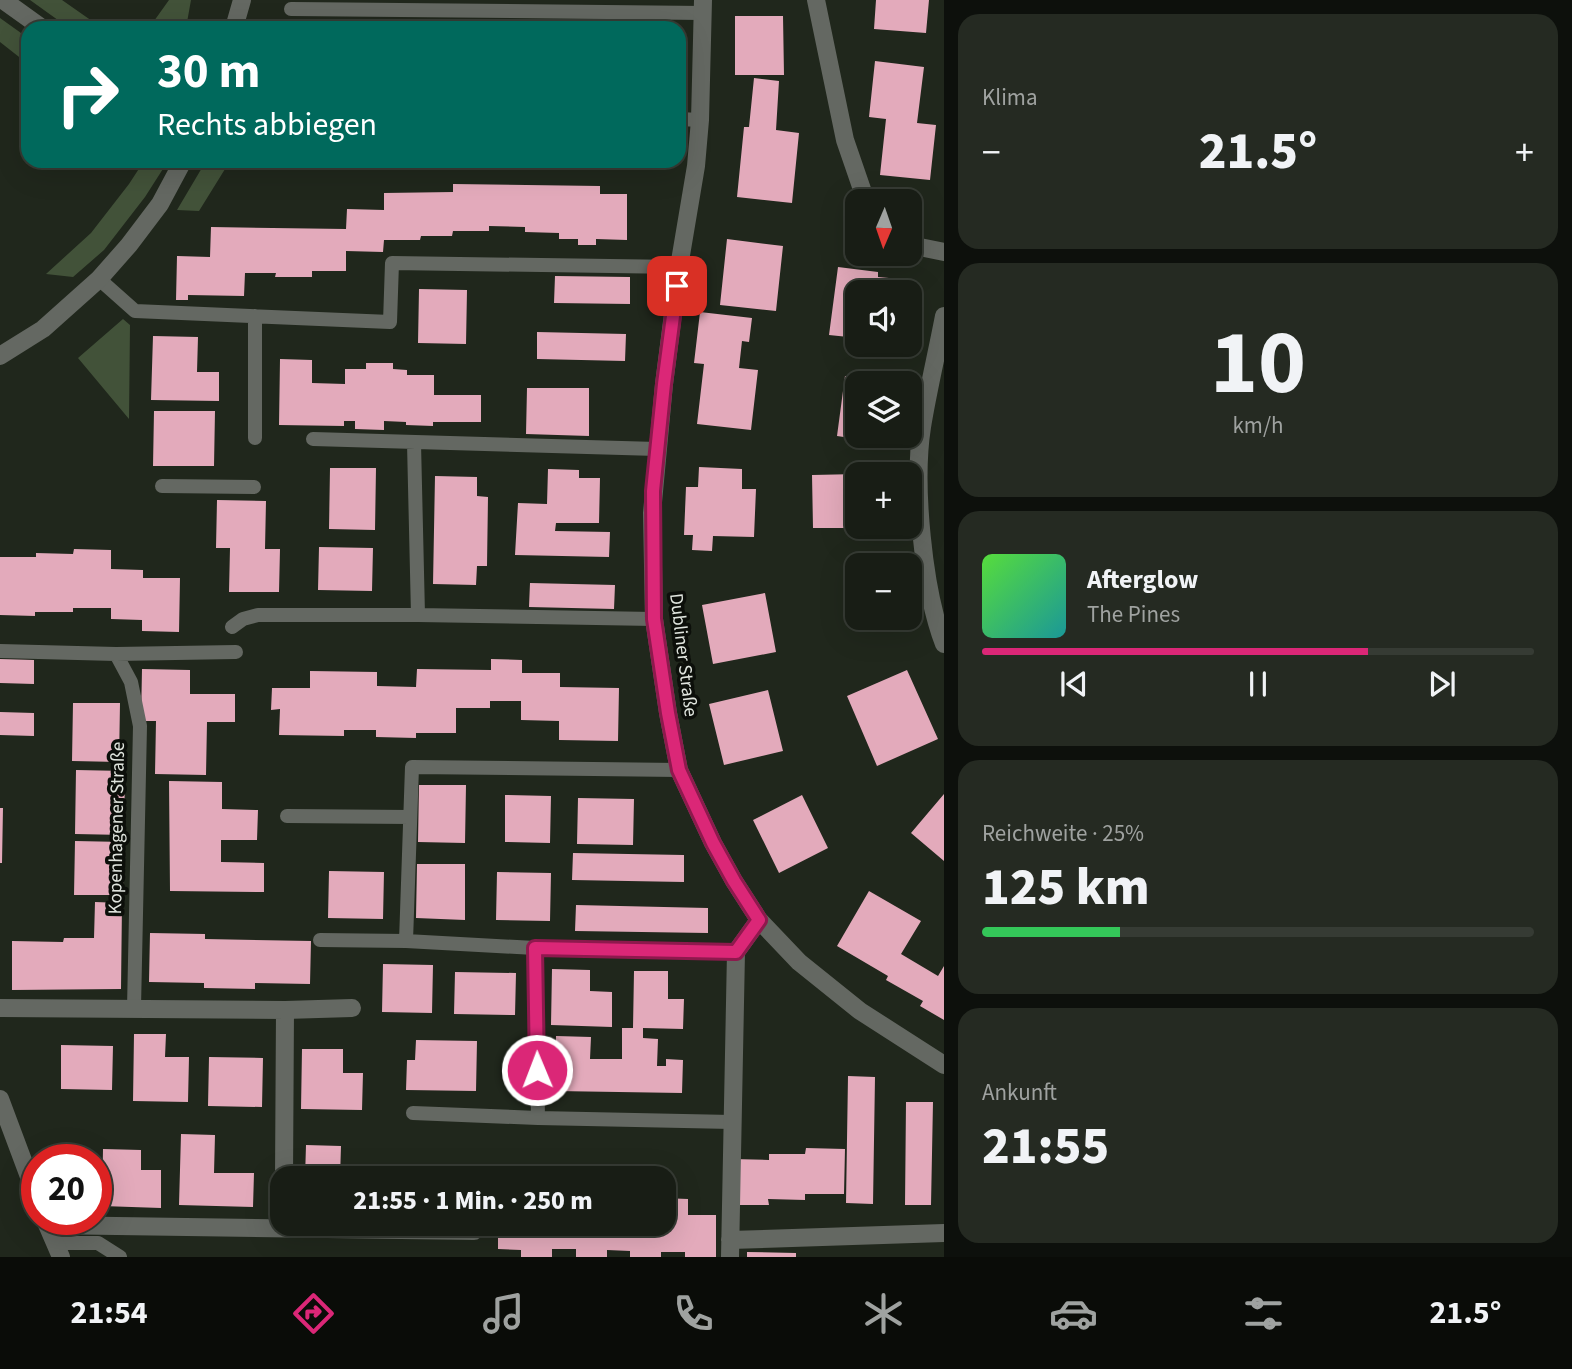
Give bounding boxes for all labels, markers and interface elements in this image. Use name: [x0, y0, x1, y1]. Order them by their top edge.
text: 30 m: [157, 37, 261, 107]
icon: right: [42, 49, 133, 140]
text: Klima: [982, 81, 1038, 114]
text: Rechts abbiegen: [157, 102, 377, 148]
text: 21.5°: [1199, 115, 1317, 189]
text: −: [982, 126, 1001, 180]
text: +: [1515, 126, 1534, 180]
north arrow: [845, 189, 922, 266]
map controls: [845, 189, 922, 630]
pin: [647, 256, 707, 316]
icon: arrive: [658, 267, 696, 305]
button: sound: [845, 280, 922, 357]
text: 10: [1210, 299, 1306, 428]
button: layers: [845, 371, 922, 448]
text: km/h: [1232, 409, 1284, 442]
button: +: [845, 462, 922, 539]
button: −: [845, 553, 922, 630]
text: Afterglow: [1087, 561, 1198, 598]
street label: Dubliner Straße: [662, 592, 704, 718]
text: The Pines: [1087, 598, 1180, 631]
icon: previous: [1055, 665, 1093, 703]
icon: pause: [1239, 665, 1277, 703]
icon: next: [1423, 665, 1461, 703]
street label: Kopenhagener Straße: [102, 741, 132, 915]
text: Reichweite · 25%: [982, 817, 1144, 850]
text: 125 km: [982, 851, 1150, 925]
position arrow: [500, 1033, 574, 1107]
text: Ankunft: [982, 1076, 1057, 1109]
text: 21:55: [982, 1110, 1109, 1184]
speed limit sign: 20: [21, 1144, 112, 1235]
text: 21:55 · 1 Min. · 250 m: [353, 1182, 593, 1219]
icon: directions: [289, 1289, 338, 1338]
icon: music: [479, 1289, 528, 1338]
icon: phone: [669, 1289, 718, 1338]
icon: climate: [859, 1289, 908, 1338]
icon: car: [1049, 1289, 1098, 1338]
icon: filters: [1239, 1289, 1288, 1338]
text: 21:54: [71, 1290, 148, 1336]
text: 21.5°: [1429, 1290, 1501, 1336]

